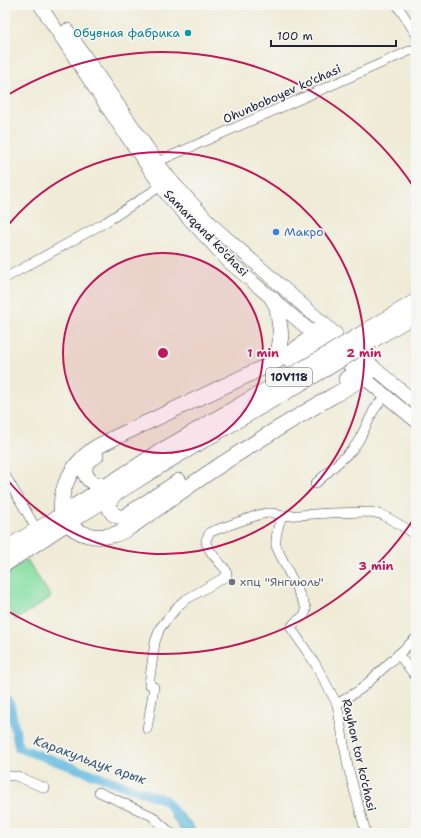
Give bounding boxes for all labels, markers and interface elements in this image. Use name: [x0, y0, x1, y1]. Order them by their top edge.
scale bar: [271, 22, 396, 48]
place label: Обувная фабрика: [73, 25, 181, 41]
marker: Обувная фабрика: [183, 28, 193, 38]
text: 100 m: [277, 28, 313, 44]
street label: Ohunboboyev ko'chasi: [220, 61, 344, 127]
street label: Samarqand ko'chasi: [160, 186, 252, 280]
place label: Макро: [284, 224, 324, 240]
marker: Макро: [271, 227, 281, 237]
text: 1 min: [247, 345, 279, 361]
text: 2 min: [347, 345, 382, 361]
centre of rings: [156, 346, 170, 360]
road number: 10V118: [266, 368, 312, 386]
text: 3 min: [359, 558, 394, 574]
place label: хпц "Янгиюль": [240, 574, 324, 590]
marker: хпц "Янгиюль": [227, 577, 237, 587]
street label: Rayhon tor ko'chasi: [338, 697, 380, 813]
water label: Каракульдук арык: [31, 732, 150, 789]

